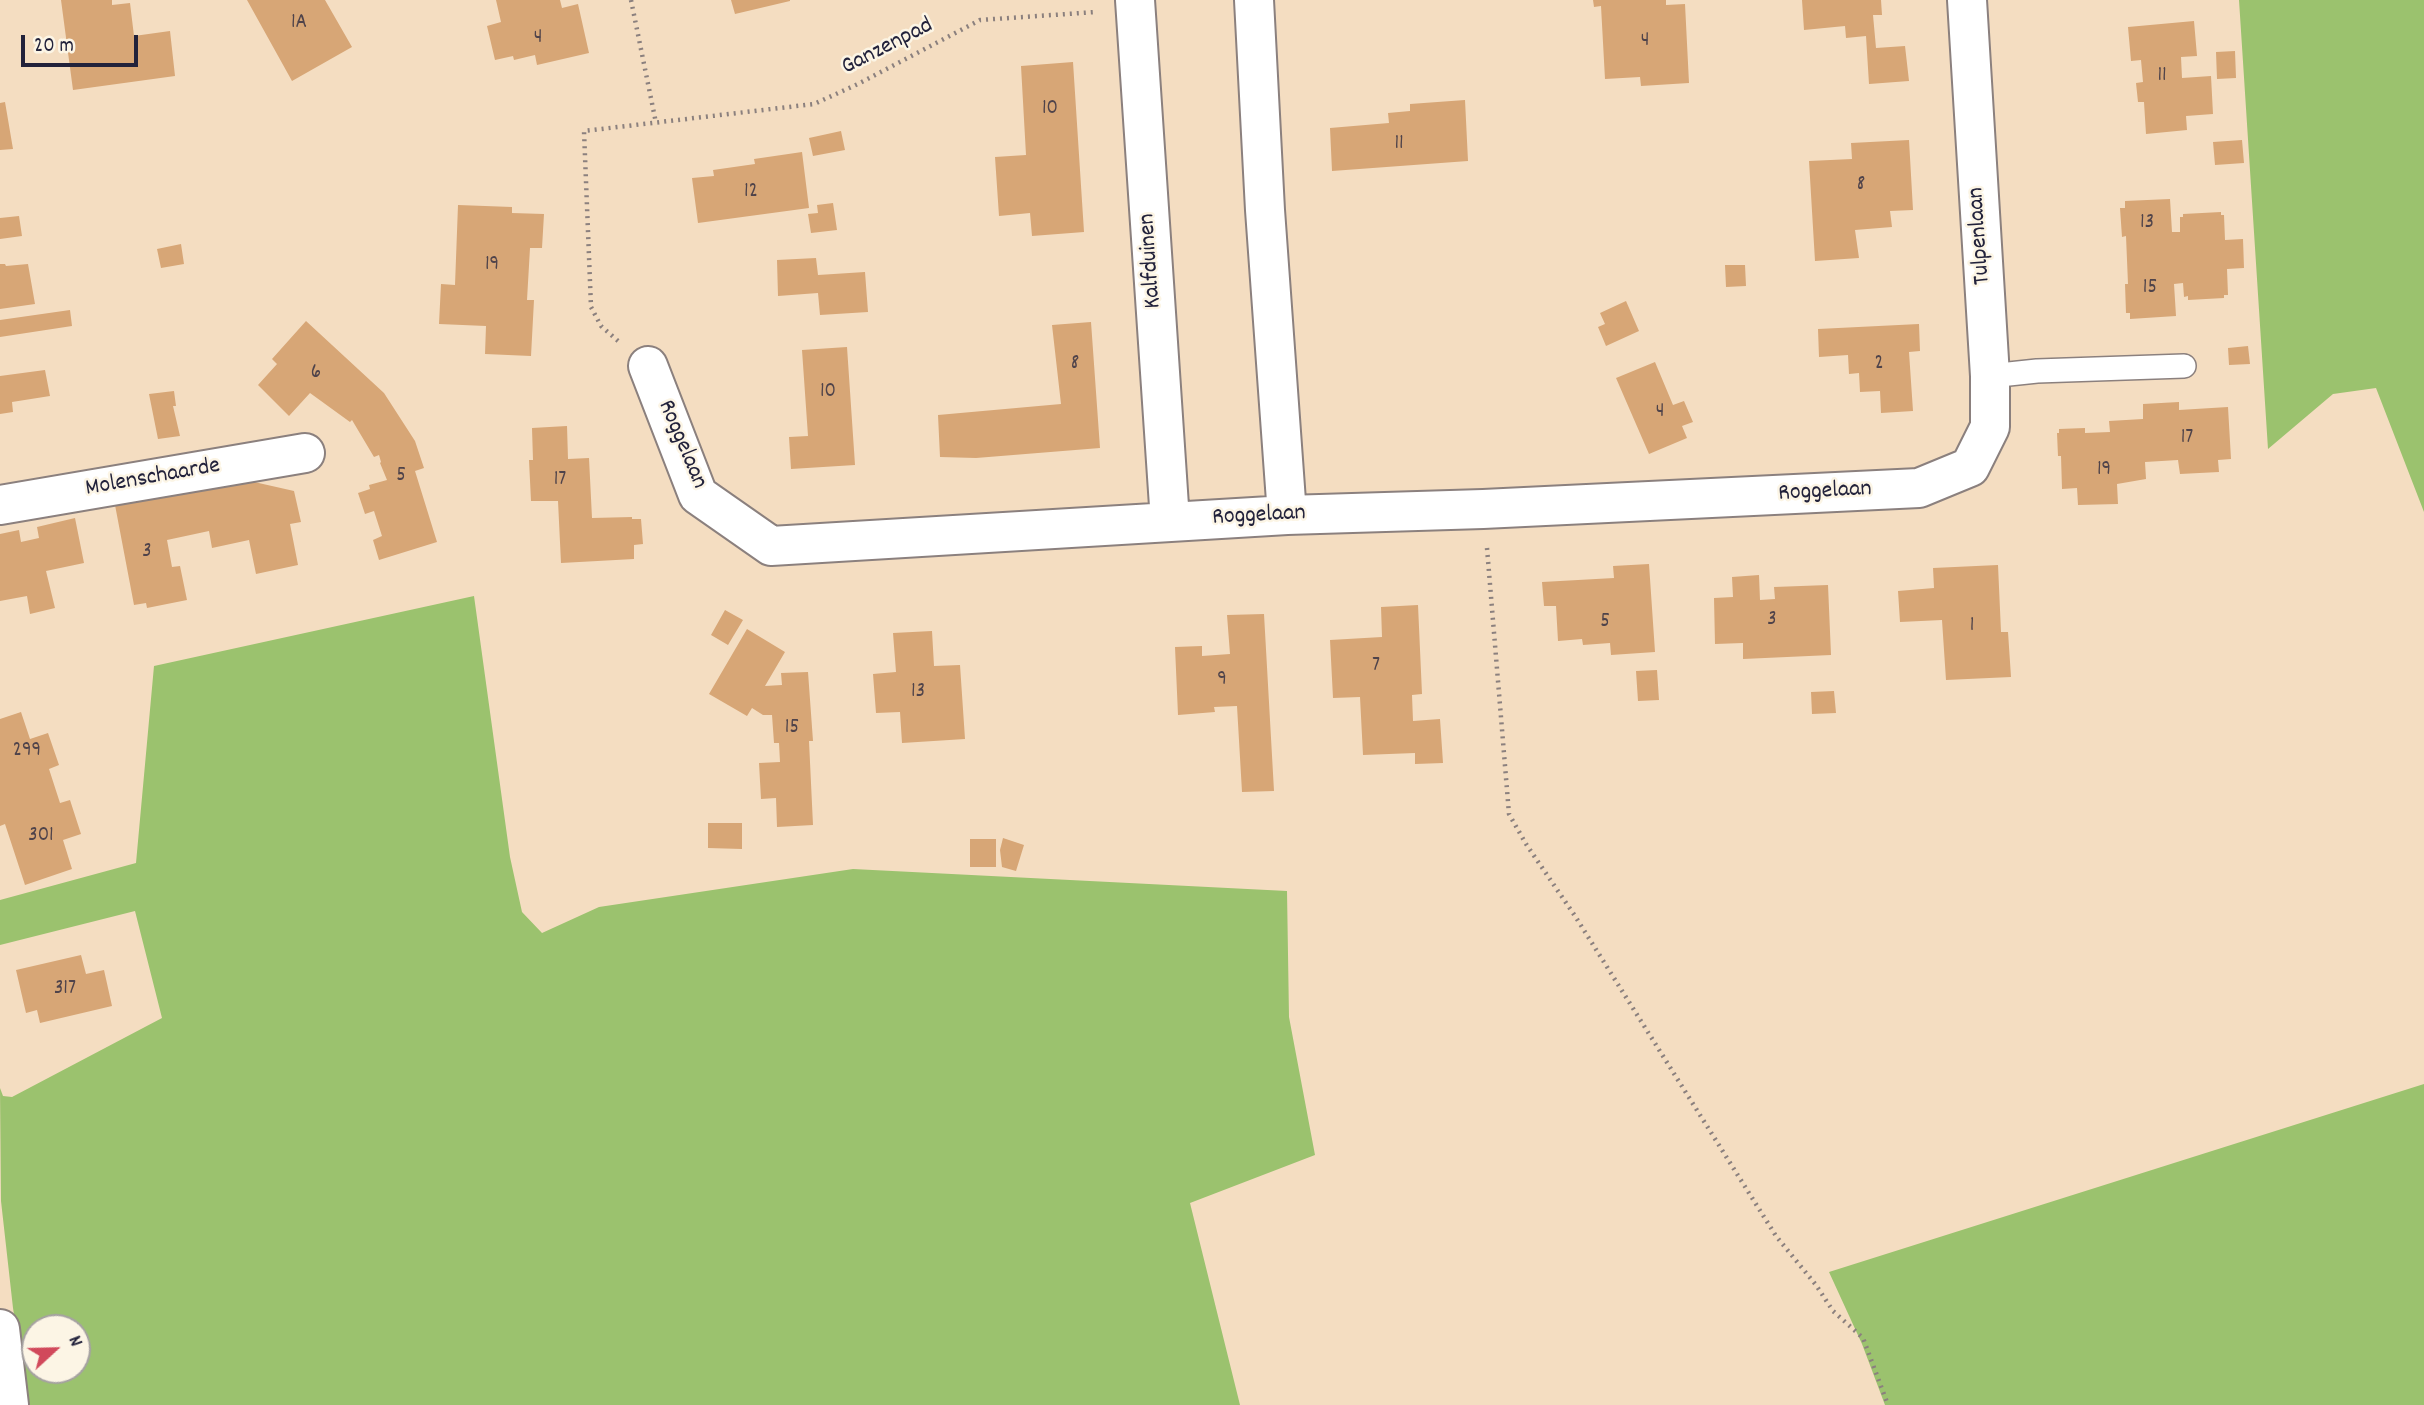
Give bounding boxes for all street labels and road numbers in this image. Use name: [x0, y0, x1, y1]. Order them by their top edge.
street label: Ganzenpad: [837, 13, 939, 83]
street label: Tulpenlaan: [1963, 186, 1999, 286]
street label: Kalfduinen: [1134, 212, 1170, 310]
street label: Roggelaan: [650, 396, 712, 494]
street label: Molenschaarde: [83, 453, 223, 505]
street label: Roggelaan: [1778, 476, 1872, 510]
street label: Roggelaan: [1212, 500, 1306, 534]

